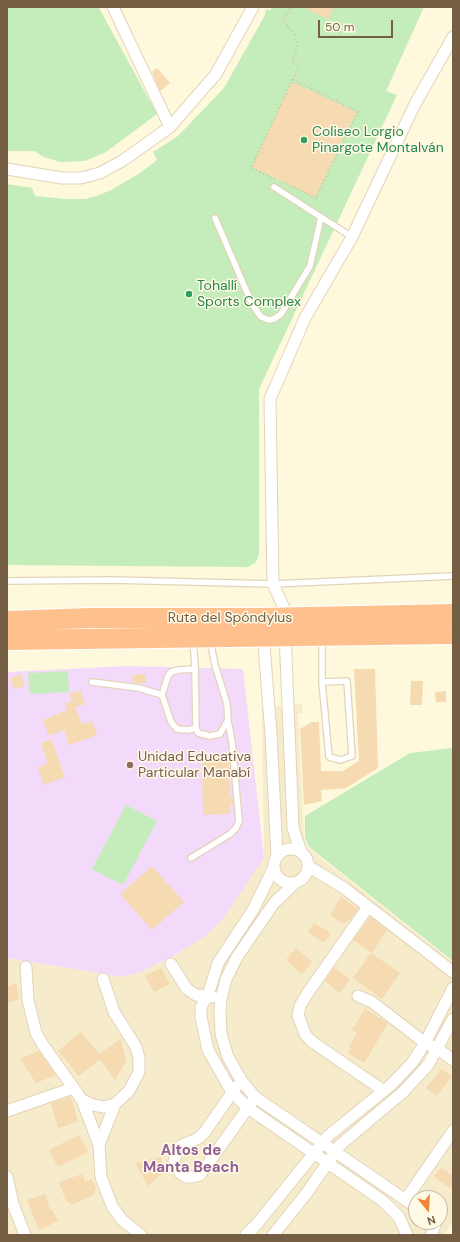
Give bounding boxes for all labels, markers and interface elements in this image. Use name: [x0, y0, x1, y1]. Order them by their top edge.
scale bar: [320, 12, 395, 38]
text: 50 m: [325, 19, 354, 35]
place label: Coliseo Lorgio Pinargote Montalván: [312, 124, 444, 156]
marker: Coliseo Lorgio Pinargote Montalván: [299, 135, 309, 145]
place label: Tohallí Sports Complex: [197, 278, 301, 310]
marker: Tohallí Sports Complex: [184, 289, 194, 299]
street label: Ruta del Spóndylus: [168, 610, 292, 626]
place label: Unidad Educativa Particular Manabí: [138, 749, 251, 782]
marker: Unidad Educativa Particular Manabí: [125, 760, 135, 770]
district label: Altos de Manta Beach: [143, 1142, 239, 1177]
north arrow: [408, 1190, 448, 1230]
text: N: [425, 1213, 437, 1228]

